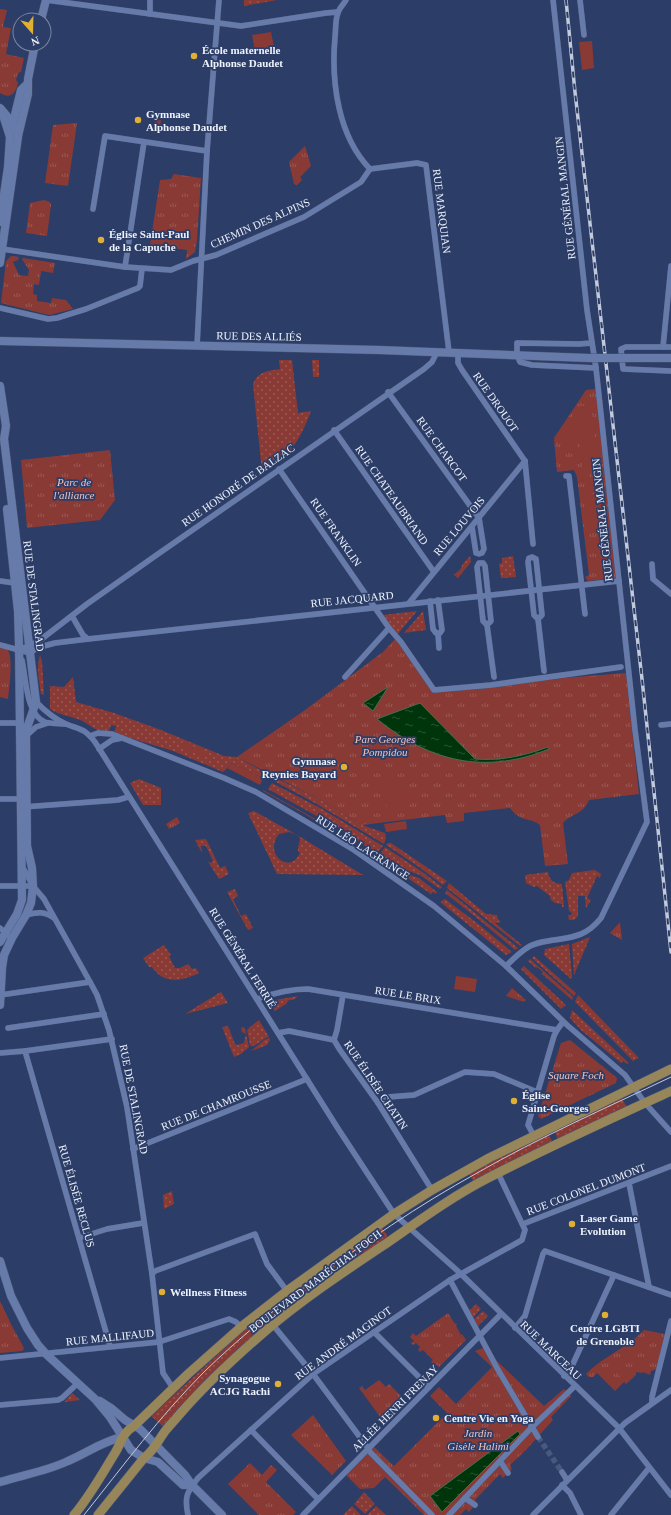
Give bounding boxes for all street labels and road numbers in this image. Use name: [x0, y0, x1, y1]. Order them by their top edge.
street label: RUE GÉNÉRAL MANGIN: [553, 136, 577, 260]
street label: RUE MARQUIAN: [431, 168, 453, 254]
street label: CHEMIN DES ALPINS: [208, 196, 312, 250]
street label: RUE DES ALLIÉS: [216, 329, 302, 343]
street label: RUE DROUOT: [471, 370, 521, 435]
street label: RUE CHARCOT: [414, 414, 470, 484]
street label: RUE HONORÉ DE BALZAC: [179, 441, 297, 529]
street label: RUE CHATEAUBRIAND: [353, 443, 431, 547]
street label: RUE GÉNÉRAL MANGIN: [590, 458, 614, 582]
street label: RUE LOUVOIS: [431, 494, 487, 558]
street label: RUE FRANKLIN: [308, 496, 364, 568]
street label: RUE DE STALINGRAD: [21, 540, 47, 652]
street label: RUE JACQUARD: [310, 589, 394, 609]
street label: RUE LÉO LAGRANGE: [314, 812, 412, 882]
street label: RUE GÉNÉRAL FERRIÉ: [207, 906, 279, 1011]
street label: RUE LE BRIX: [374, 984, 442, 1006]
street label: RUE ÉLISÉE CHATIN: [342, 1038, 410, 1132]
street label: RUE DE STALINGRAD: [117, 1043, 151, 1155]
street label: RUE DE CHAMROUSSE: [159, 1077, 273, 1133]
street label: RUE ÉLISÉE RECLUS: [57, 1143, 97, 1249]
street label: RUE COLONEL DUMONT: [525, 1161, 648, 1217]
street label: BOULEVARD MARÉCHAL FOCH: [246, 1227, 384, 1335]
street label: RUE ANDRÉ MAGINOT: [292, 1304, 394, 1382]
street label: RUE MARCEAU: [518, 1318, 584, 1382]
street label: RUE MALLIFAUD: [65, 1326, 155, 1348]
street label: ALLÉE HENRI FRENAY: [349, 1362, 441, 1454]

